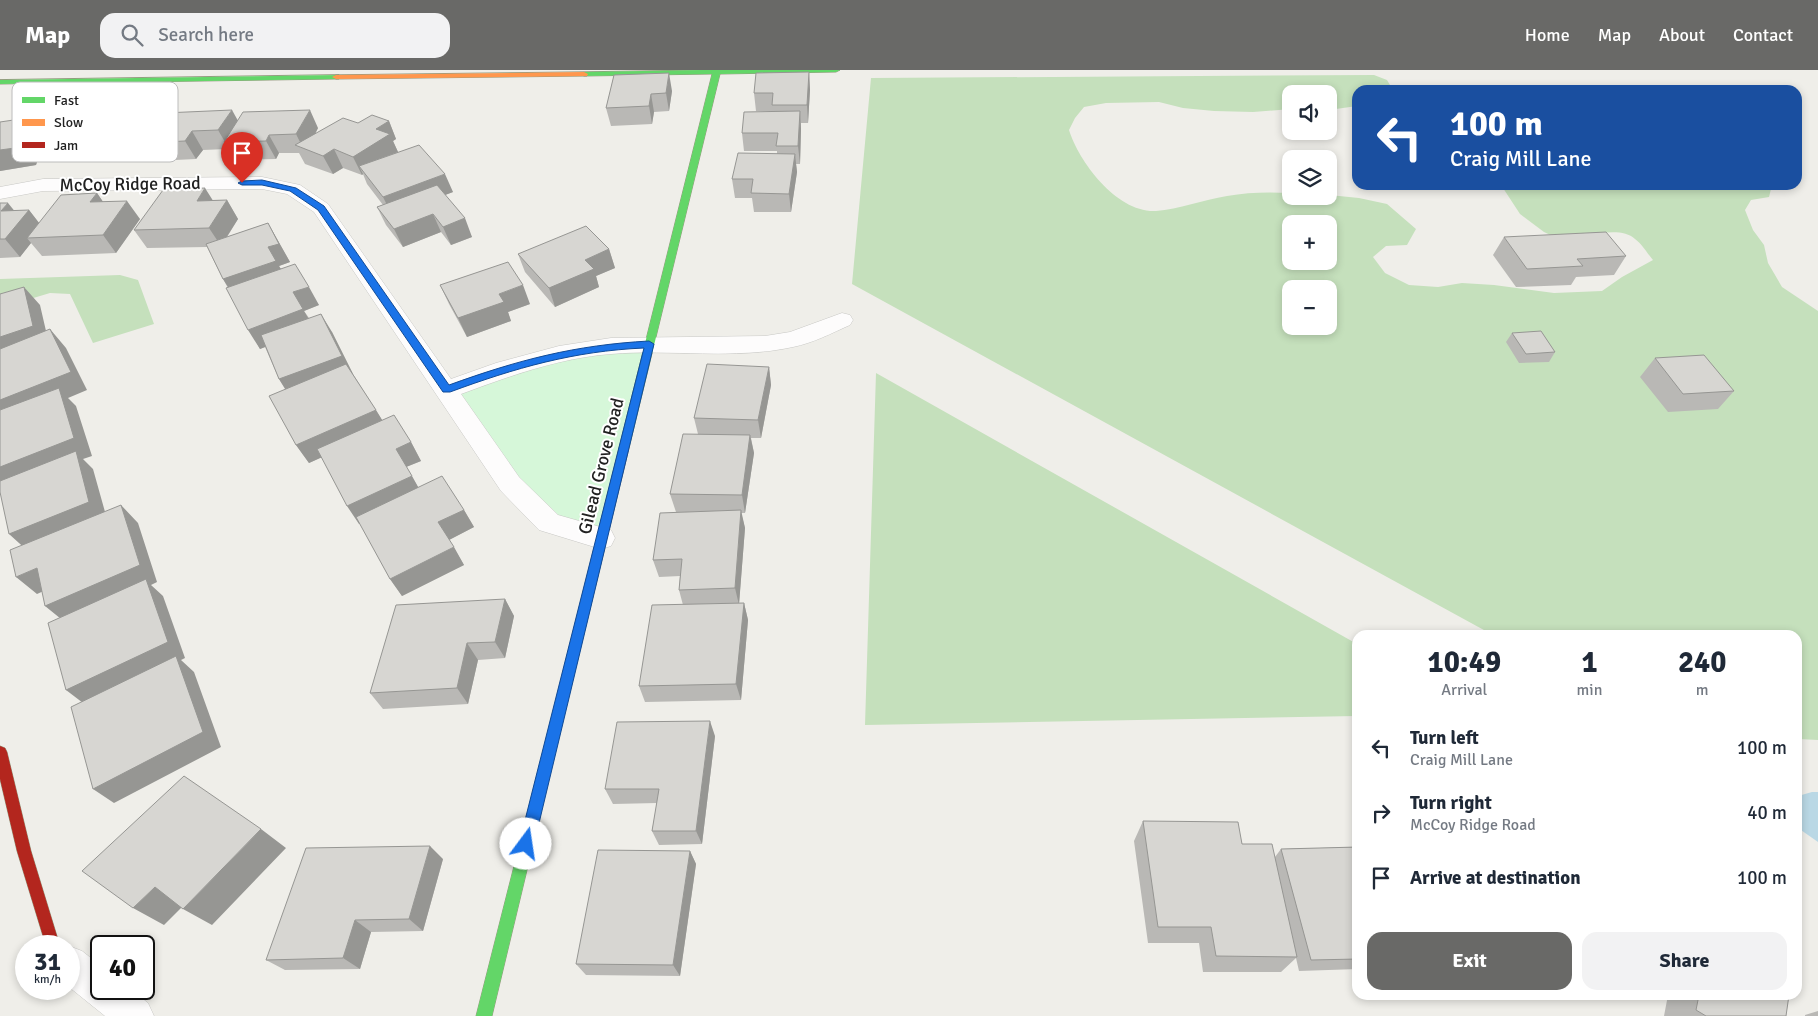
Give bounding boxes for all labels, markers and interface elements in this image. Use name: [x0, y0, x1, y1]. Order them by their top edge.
search box: [100, 13, 450, 58]
text: Map: [25, 20, 70, 50]
icon: search: [118, 21, 146, 49]
text: Search here: [158, 23, 254, 47]
text: Home: [1525, 24, 1570, 46]
text: Map: [1598, 24, 1631, 46]
text: About: [1659, 24, 1705, 46]
text: Contact: [1733, 24, 1793, 46]
legend: [12, 82, 178, 162]
map controls: [1282, 85, 1337, 335]
button: sound: [1282, 85, 1337, 140]
text: Fast: [54, 92, 79, 109]
text: 100 m: [1450, 102, 1543, 145]
icon: left: [1367, 105, 1432, 170]
text: Slow: [54, 114, 83, 131]
pin: [221, 132, 263, 183]
text: Jam: [54, 137, 78, 154]
icon: arrive: [228, 139, 256, 167]
text: Craig Mill Lane: [1450, 145, 1592, 172]
button: layers: [1282, 150, 1337, 205]
street label: McCoy Ridge Road: [59, 172, 201, 196]
button: +: [1282, 215, 1337, 270]
button: −: [1282, 280, 1337, 335]
street label: Gilead Grove Road: [573, 396, 629, 536]
text: 10:49: [1427, 644, 1501, 681]
text: 1: [1581, 644, 1598, 681]
text: 240: [1678, 644, 1726, 681]
text: Arrival: [1441, 680, 1487, 700]
text: min: [1577, 680, 1602, 700]
text: m: [1696, 680, 1709, 700]
text: Turn left: [1410, 726, 1479, 750]
icon: left: [1367, 734, 1395, 762]
text: 100 m: [1737, 736, 1787, 760]
text: Craig Mill Lane: [1410, 750, 1513, 770]
text: Turn right: [1410, 791, 1492, 815]
icon: right: [1367, 799, 1395, 827]
text: 40 m: [1747, 801, 1787, 825]
text: McCoy Ridge Road: [1410, 815, 1536, 835]
position arrow: [499, 817, 551, 869]
icon: arrive: [1367, 864, 1395, 892]
text: Arrive at destination: [1410, 866, 1581, 890]
text: 100 m: [1737, 866, 1787, 890]
button: Exit: [1367, 932, 1572, 990]
button: Share: [1582, 932, 1787, 990]
speed limit sign: 40: [90, 935, 155, 1000]
text: 31: [34, 946, 61, 977]
text: km/h: [34, 972, 61, 987]

